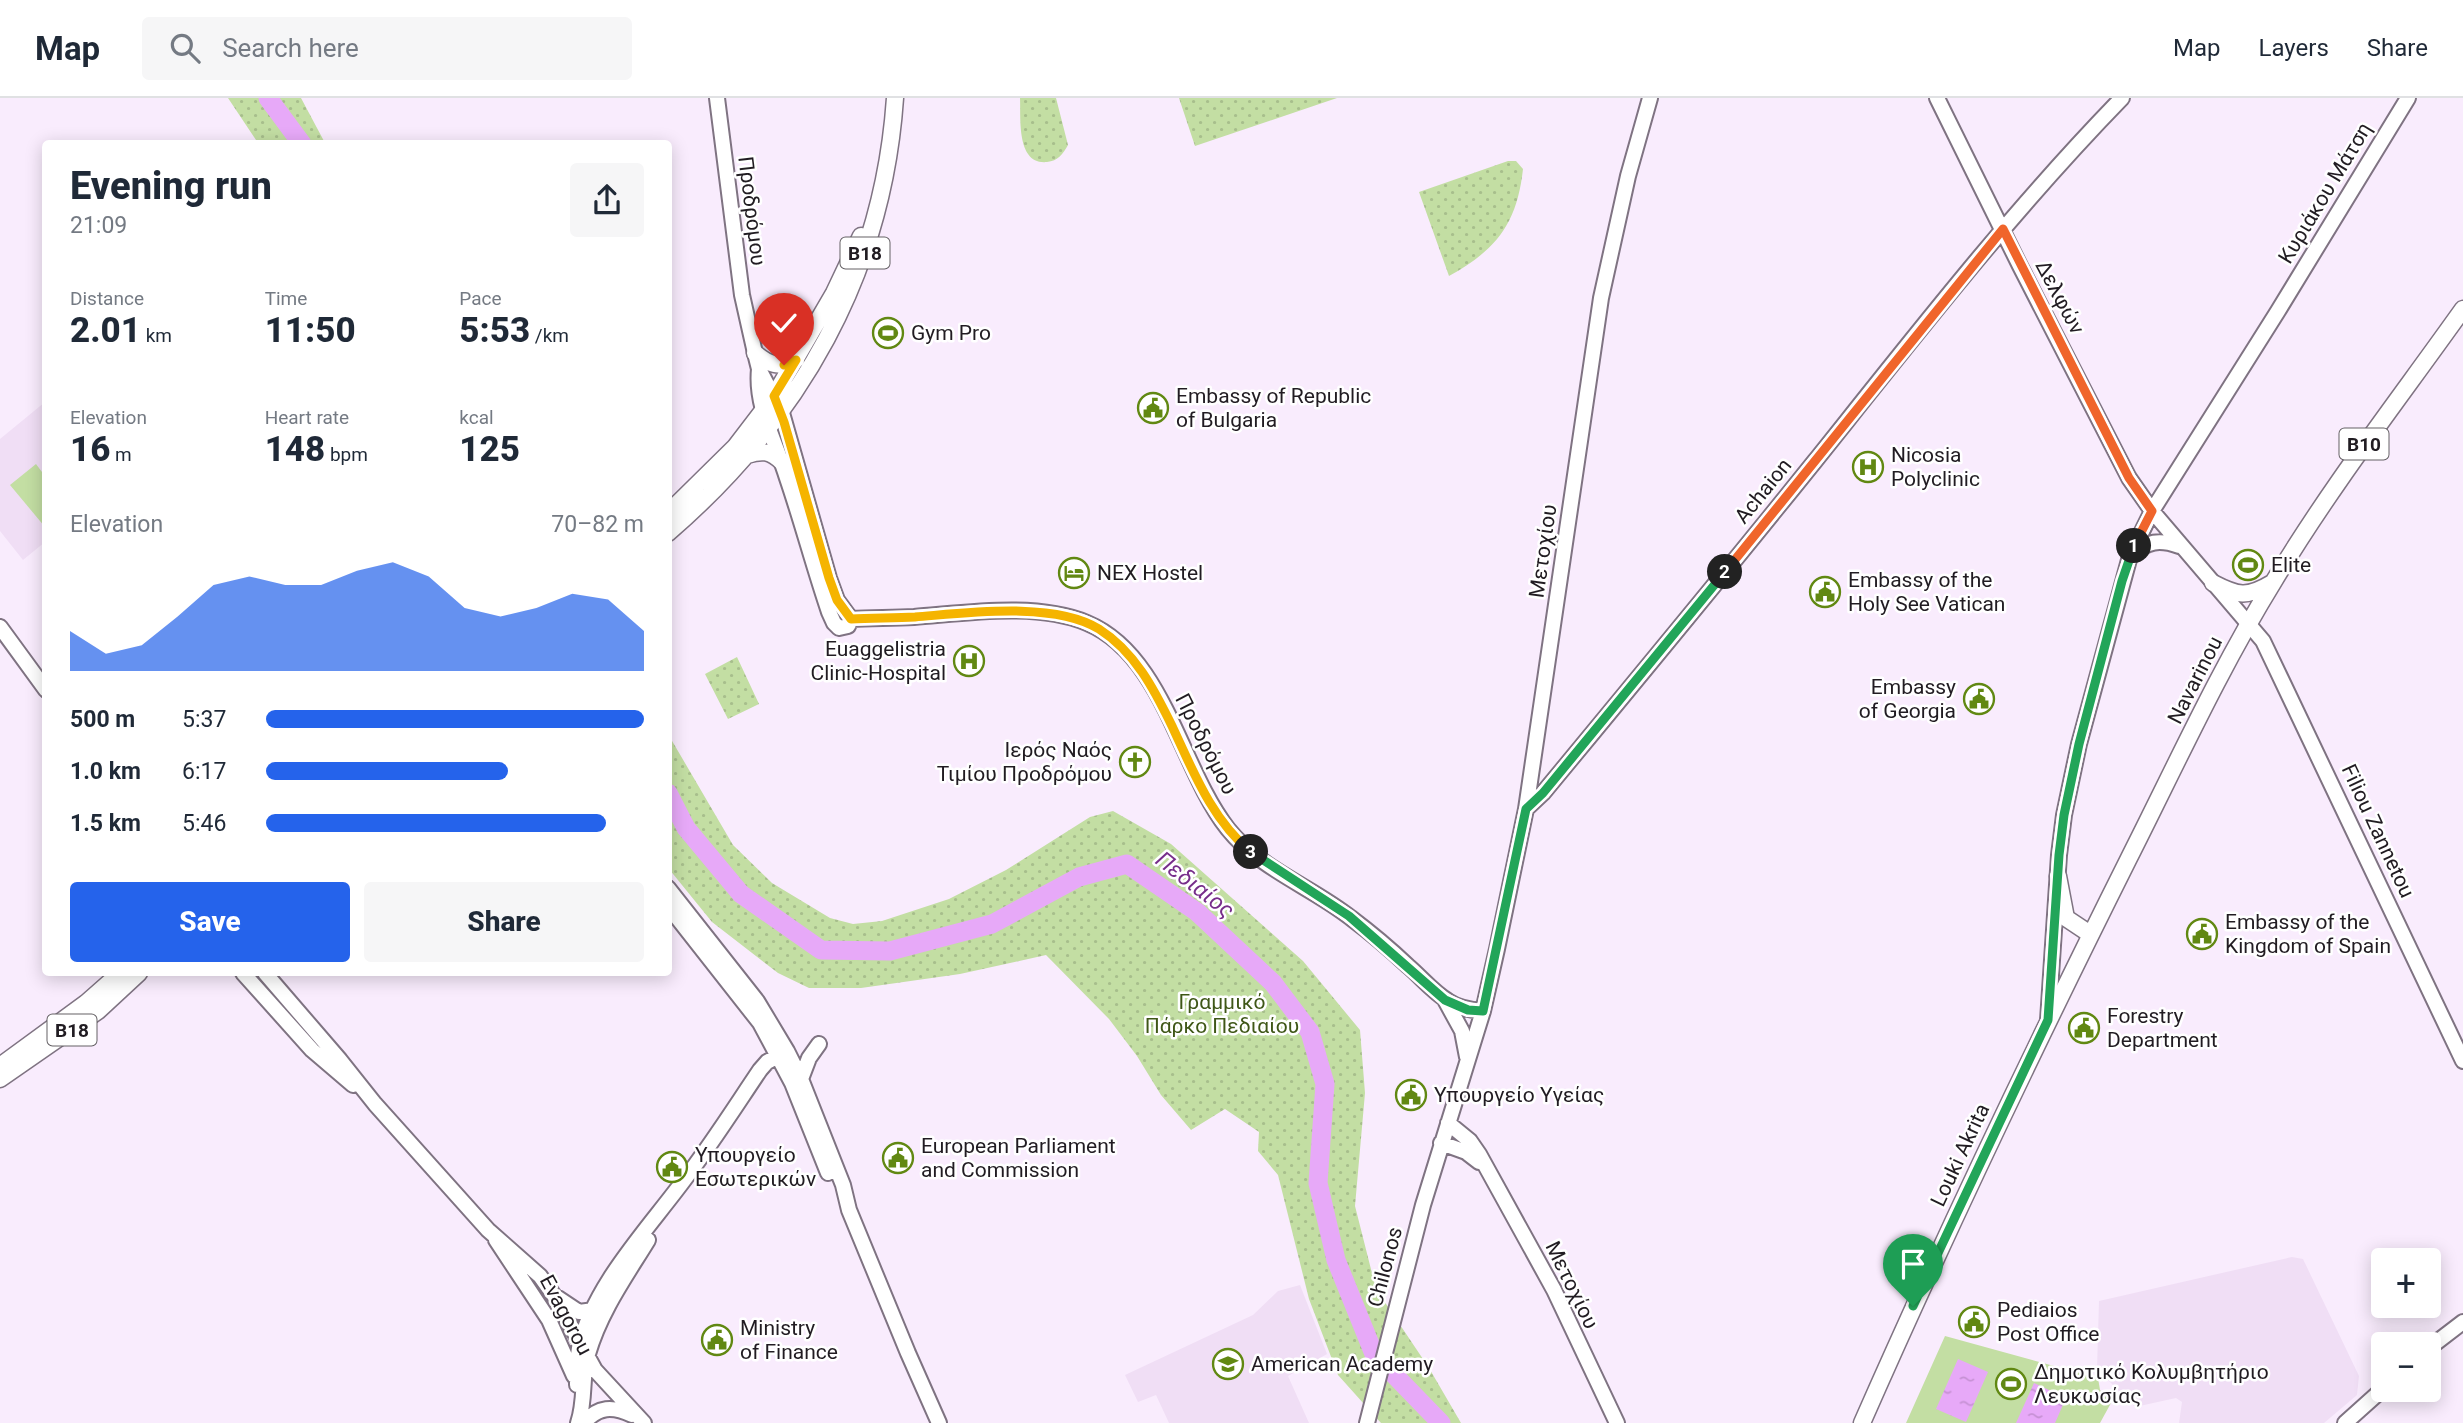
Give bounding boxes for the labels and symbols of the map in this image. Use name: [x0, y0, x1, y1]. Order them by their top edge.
street label: Κυριάκου Μάτση: [2274, 118, 2376, 268]
street label: Προδρόμου: [733, 155, 771, 267]
road number: B18: [840, 238, 890, 268]
street label: Δελφών: [2031, 256, 2089, 338]
pin: [754, 293, 814, 365]
sports icon: Gym Pro: [871, 316, 905, 350]
place label: Gym Pro: [911, 321, 991, 345]
place label: Embassy of Republic of Bulgaria: [1176, 384, 1371, 432]
public building icon: Embassy of Republic of Bulgaria: [1136, 391, 1170, 425]
road number: B10: [2340, 428, 2388, 460]
place label: Nicosia Polyclinic: [1891, 443, 1980, 491]
hospital icon: Nicosia Polyclinic: [1851, 450, 1885, 484]
street label: Achaion: [1730, 454, 1796, 528]
street label: Μετοχίου: [1525, 503, 1561, 599]
pin: 1: [2116, 528, 2152, 564]
sports icon: Elite: [2231, 548, 2265, 582]
place label: Elite: [2271, 553, 2311, 577]
pin: 2: [1708, 554, 1742, 589]
hotel icon: NEX Hostel: [1057, 556, 1091, 590]
place label: NEX Hostel: [1097, 561, 1203, 585]
place label: Embassy of the Holy See Vatican: [1848, 568, 2005, 616]
public building icon: Embassy of the Holy See Vatican: [1808, 575, 1842, 609]
street label: Navarinou: [2163, 632, 2227, 728]
place label: Euaggelistria Clinic-Hospital: [811, 637, 946, 685]
hospital icon: Euaggelistria Clinic-Hospital: [952, 644, 986, 678]
place label: Embassy of Georgia: [1859, 675, 1956, 723]
public building icon: Embassy of Georgia: [1962, 682, 1996, 716]
street label: Προδρόμου: [1170, 690, 1242, 798]
place label: Ιερός Ναός Τιμίου Προδρόμου: [937, 738, 1112, 786]
church icon: Ιερός Ναός Τιμίου Προδρόμου: [1118, 745, 1152, 779]
street label: Filiou Zannetou: [2337, 761, 2419, 901]
pin: 3: [1234, 834, 1268, 870]
water label: Πεδιαίος: [1150, 846, 1240, 924]
place label: Embassy of the Kingdom of Spain: [2225, 910, 2391, 958]
public building icon: Embassy of the Kingdom of Spain: [2185, 917, 2219, 951]
park label: Γραμμικό Πάρκο Πεδιαίου: [1145, 990, 1299, 1038]
place label: Forestry Department: [2107, 1004, 2218, 1052]
public building icon: Forestry Department: [2067, 1011, 2101, 1045]
road number: B18: [48, 1014, 96, 1046]
public building icon: Υπουργείο Υγείας: [1394, 1078, 1428, 1112]
place label: Υπουργείο Υγείας: [1434, 1083, 1604, 1107]
street label: Louki Akrita: [1926, 1100, 1994, 1210]
place label: European Parliament and Commission: [921, 1134, 1116, 1182]
public building icon: European Parliament and Commission: [881, 1141, 915, 1175]
place label: Υπουργείο Εσωτερικών: [695, 1143, 816, 1191]
public building icon: Υπουργείο Εσωτερικών: [655, 1150, 689, 1184]
street label: Chilonos: [1363, 1224, 1407, 1310]
pin: [1883, 1234, 1943, 1306]
street label: Μετοχίου: [1541, 1237, 1603, 1333]
street label: Evagorou: [535, 1271, 597, 1359]
place label: Pediaios Post Office: [1997, 1298, 2100, 1346]
public building icon: Pediaios Post Office: [1957, 1305, 1991, 1339]
place label: Ministry of Finance: [740, 1316, 838, 1364]
public building icon: Ministry of Finance: [700, 1323, 734, 1357]
school or university icon: American Academy: [1211, 1347, 1245, 1381]
place label: American Academy: [1251, 1352, 1433, 1376]
place label: Δημοτικό Κολυμβητήριο Λευκωσίας: [2034, 1360, 2269, 1408]
sports icon: Δημοτικό Κολυμβητήριο Λευκωσίας: [1994, 1367, 2028, 1401]

